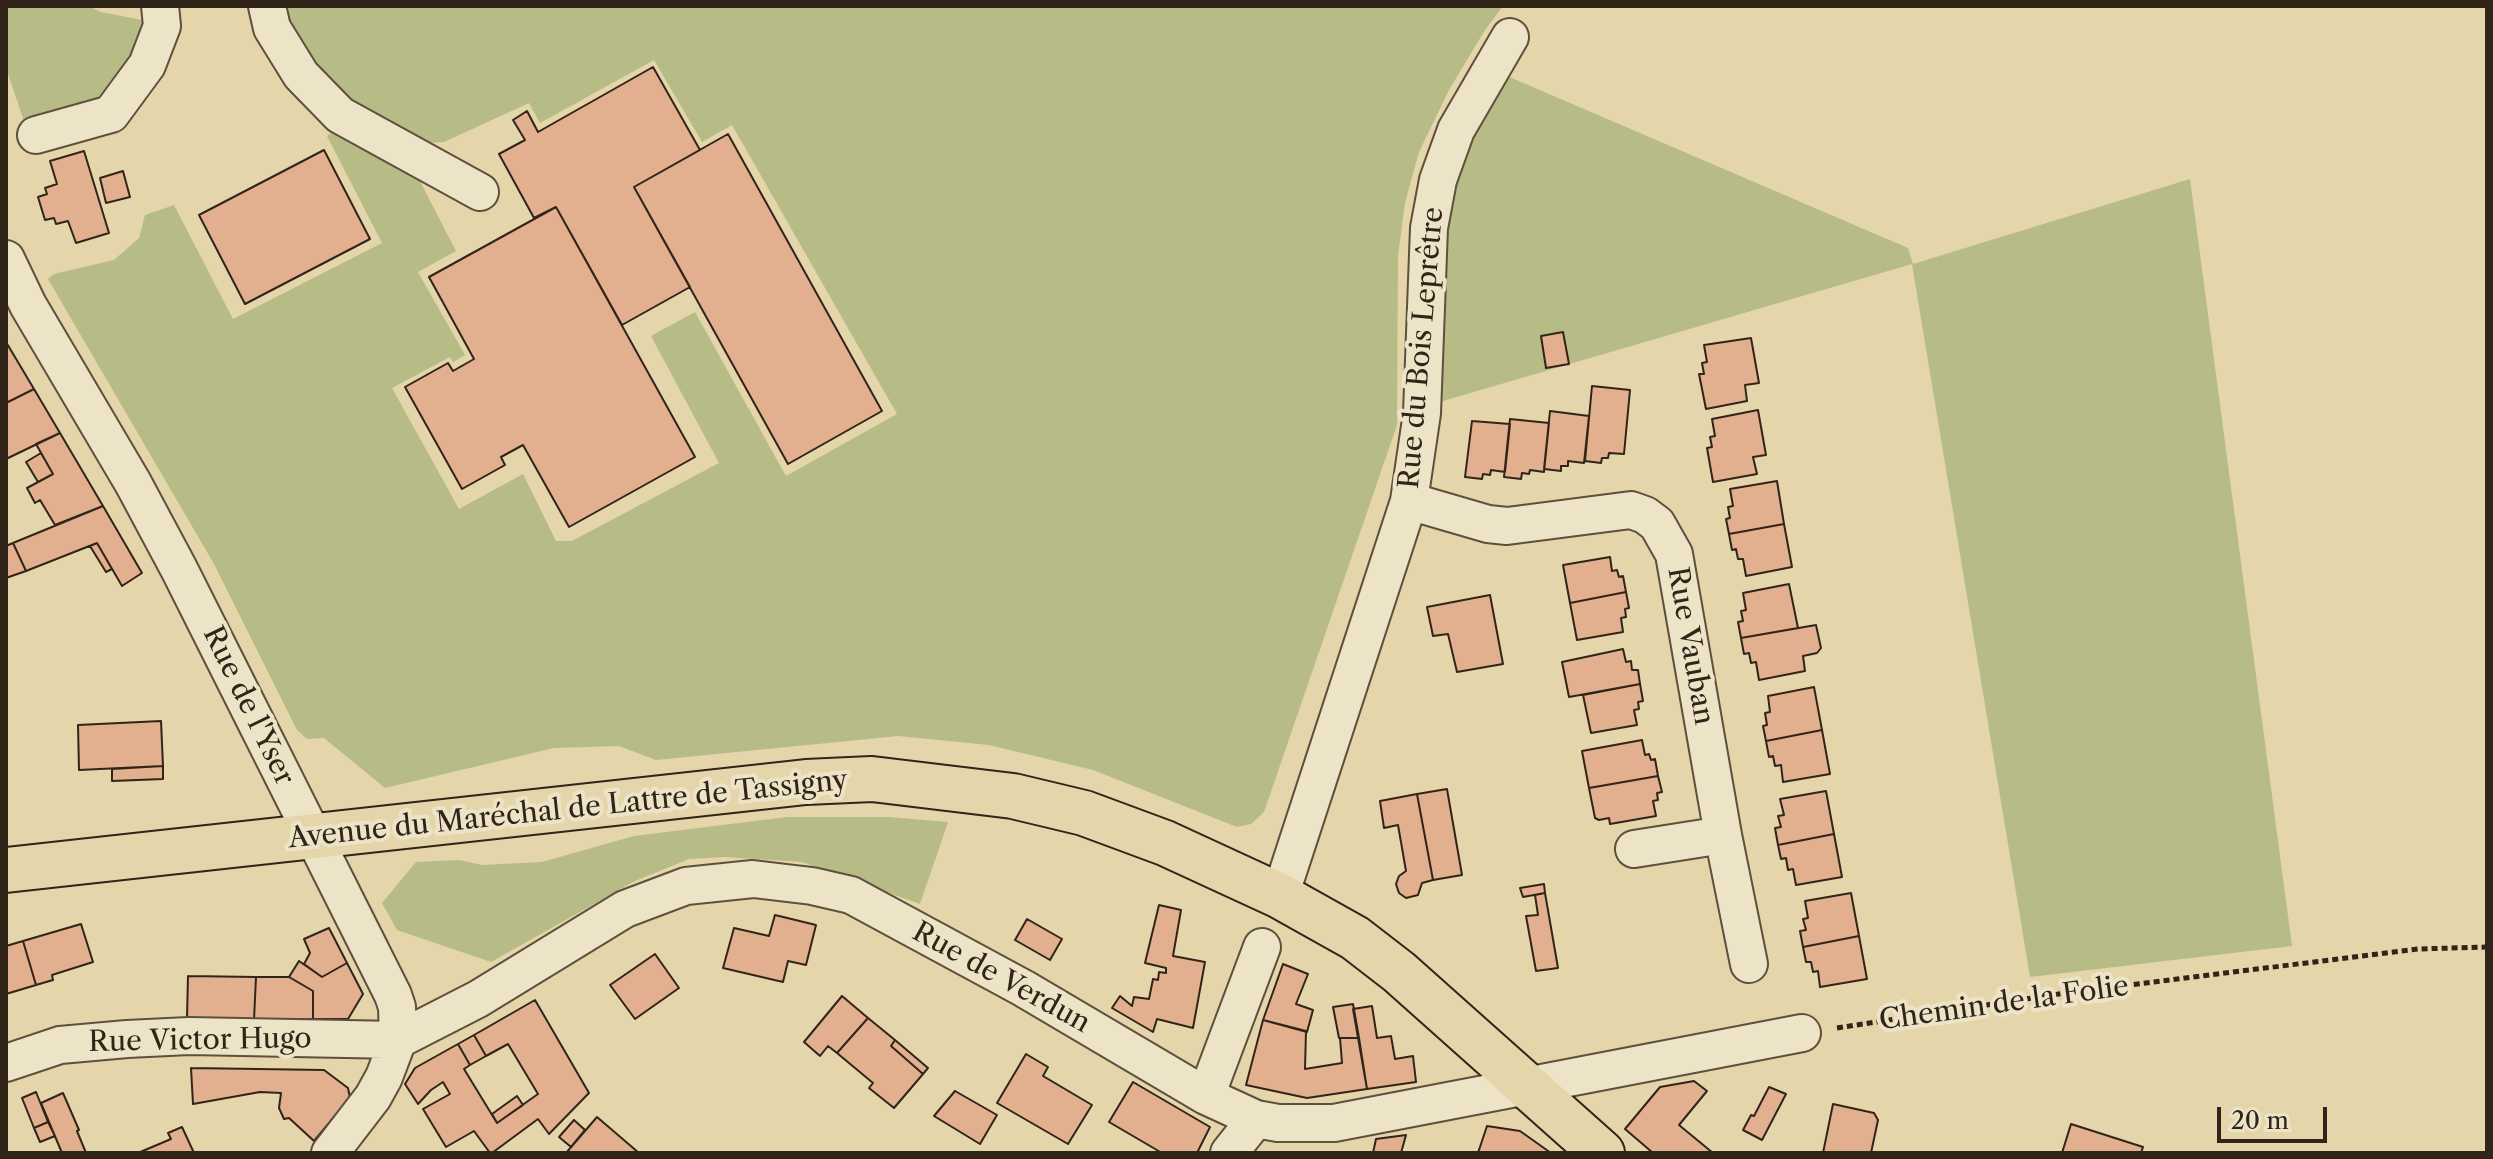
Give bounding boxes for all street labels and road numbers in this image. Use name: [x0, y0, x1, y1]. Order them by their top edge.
street label: Rue du Bois Leprêtre: [1393, 206, 1451, 490]
street label: Rue Vauban: [1660, 564, 1720, 728]
street label: Rue de l'Yser: [195, 621, 301, 791]
street label: Avenue du Maréchal de Lattre de Tassigny: [287, 764, 849, 856]
street label: Rue de Verdun: [906, 915, 1096, 1041]
street label: Chemin de la Folie: [1877, 970, 2131, 1038]
street label: Rue Victor Hugo: [88, 1022, 312, 1060]

